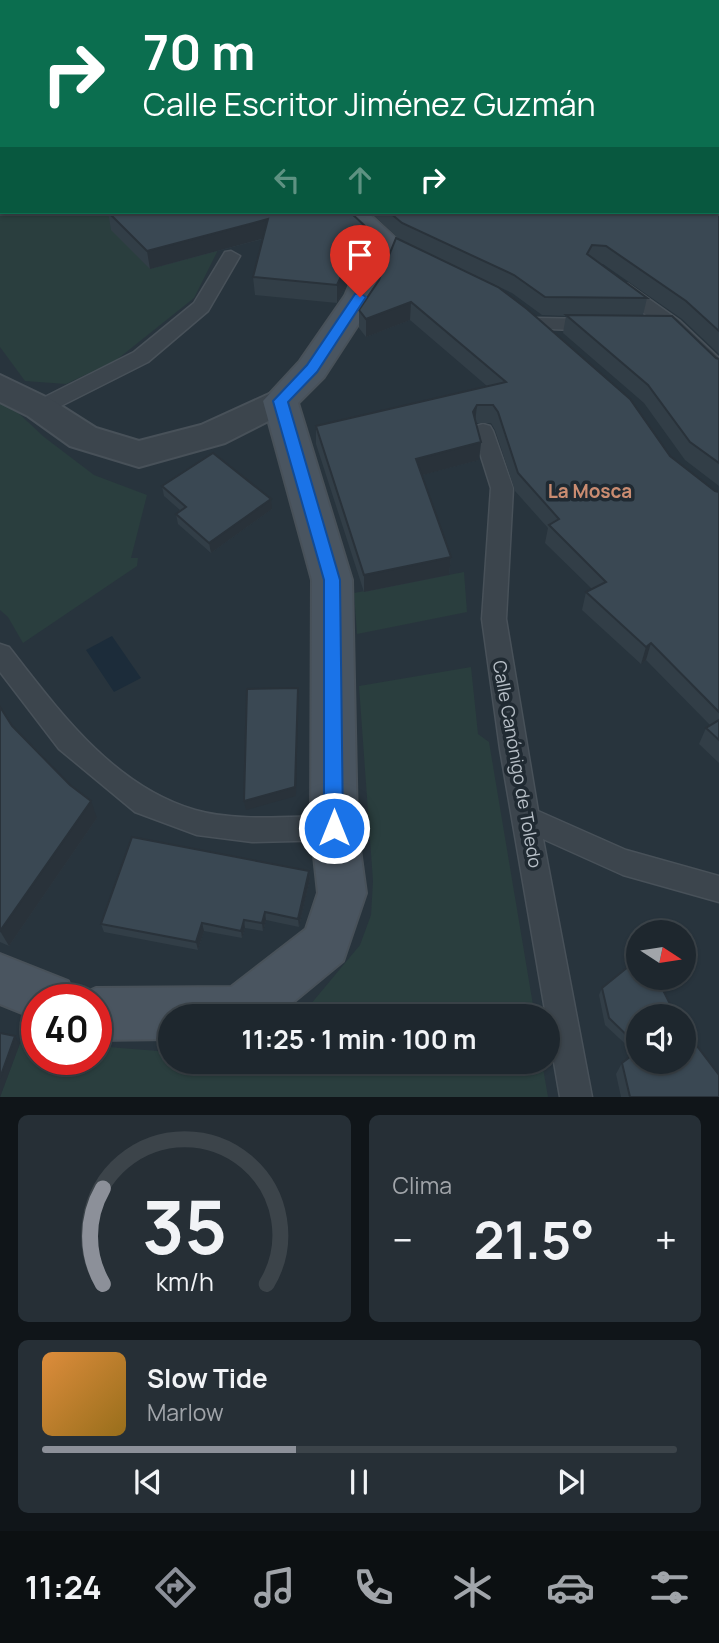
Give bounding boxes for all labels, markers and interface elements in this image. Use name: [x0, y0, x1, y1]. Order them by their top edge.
text: 70 m: [143, 18, 255, 85]
icon: right: [28, 28, 119, 119]
text: Calle Escritor Jiménez Guzmán: [143, 82, 596, 126]
icon: left: [268, 161, 306, 199]
icon: ahead: [341, 161, 379, 199]
icon: right: [414, 161, 452, 199]
pin: [330, 225, 390, 297]
icon: arrive: [341, 236, 379, 274]
district label: La Mosca: [548, 478, 632, 504]
street label: Calle Canónigo de Toledo: [488, 658, 548, 870]
position arrow: [297, 791, 371, 865]
north arrow: [626, 920, 696, 990]
map controls: [626, 920, 696, 1074]
speed limit sign: 40: [21, 984, 112, 1075]
button: sound: [626, 1004, 696, 1074]
text: 11:25 · 1 min · 100 m: [242, 1021, 476, 1057]
text: Clima: [393, 1169, 452, 1201]
text: 35: [142, 1177, 227, 1277]
text: 21.5°: [473, 1204, 595, 1275]
text: −: [393, 1213, 413, 1265]
text: +: [655, 1213, 677, 1265]
text: km/h: [155, 1264, 213, 1299]
text: Slow Tide: [147, 1360, 268, 1396]
text: Marlow: [147, 1396, 224, 1428]
icon: previous: [129, 1463, 167, 1501]
icon: pause: [340, 1463, 378, 1501]
icon: next: [552, 1463, 590, 1501]
icon: directions: [151, 1563, 200, 1612]
icon: music: [250, 1563, 299, 1612]
icon: phone: [349, 1563, 398, 1612]
icon: climate: [448, 1563, 497, 1612]
icon: car: [546, 1563, 595, 1612]
icon: filters: [645, 1563, 694, 1612]
text: 11:24: [25, 1565, 102, 1609]

